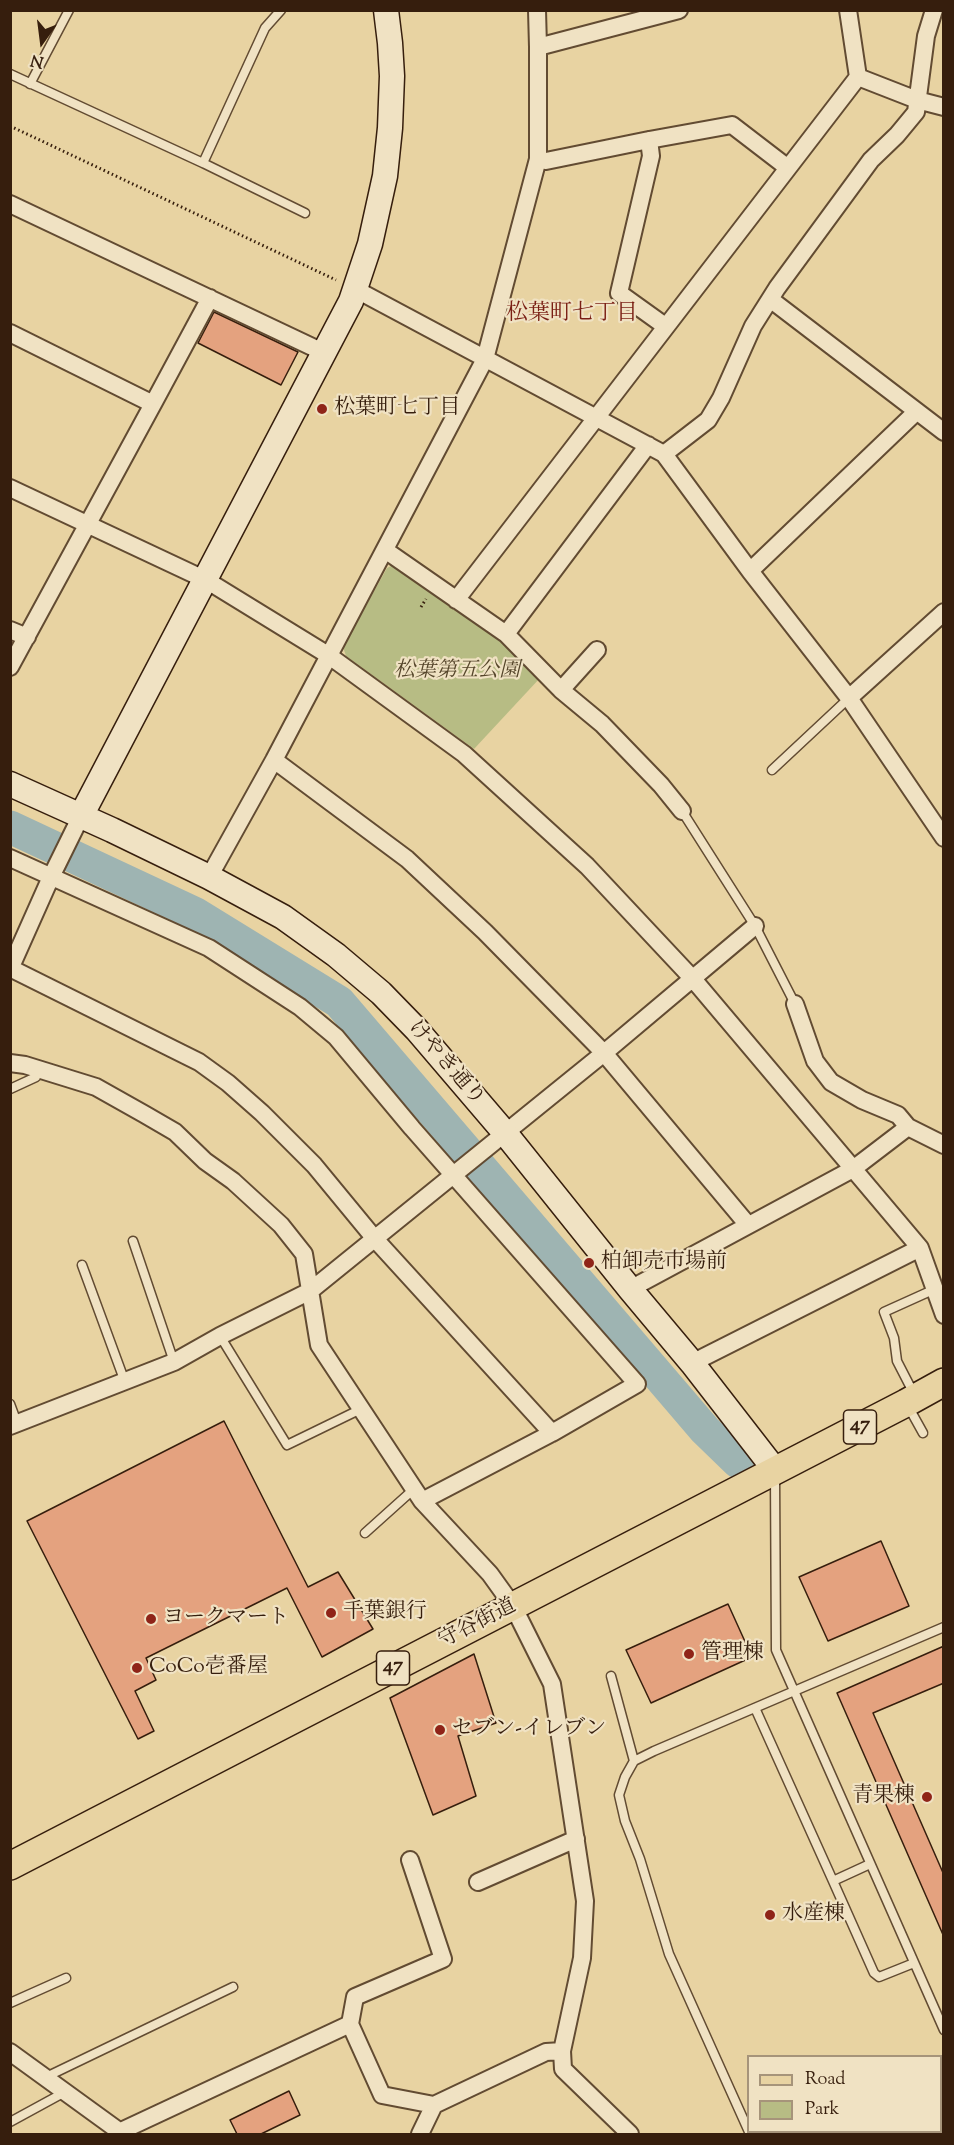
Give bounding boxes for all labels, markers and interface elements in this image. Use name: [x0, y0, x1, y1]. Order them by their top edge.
north arrow: [12, 12, 72, 72]
text: N: [29, 47, 47, 73]
district label: 松葉町七丁目: [506, 302, 638, 328]
place label: 松葉町七丁目: [334, 396, 460, 422]
marker: 松葉町七丁目: [315, 402, 329, 416]
park label: 松葉第五公園: [394, 659, 520, 685]
street label: けやき通り: [401, 1016, 489, 1112]
place label: 柏卸売市場前: [601, 1250, 727, 1276]
marker: 柏卸売市場前: [582, 1256, 596, 1270]
road number: 47: [844, 1410, 876, 1444]
street label: 守谷街道: [435, 1595, 521, 1655]
place label: 千葉銀行: [343, 1600, 427, 1626]
place label: ヨークマート: [163, 1606, 289, 1632]
marker: 千葉銀行: [324, 1606, 338, 1620]
marker: ヨークマート: [144, 1612, 158, 1626]
place label: 管理棟: [701, 1641, 764, 1667]
marker: 管理棟: [682, 1647, 696, 1661]
road number: 47: [376, 1651, 410, 1685]
place label: CoCo壱番屋: [149, 1655, 268, 1681]
marker: CoCo壱番屋: [130, 1661, 144, 1675]
place label: セブン-イレブン: [452, 1717, 606, 1743]
marker: セブン-イレブン: [433, 1723, 447, 1737]
place label: 青果棟: [852, 1784, 915, 1810]
marker: 青果棟: [920, 1790, 934, 1804]
place label: 水産棟: [782, 1902, 845, 1928]
marker: 水産棟: [763, 1908, 777, 1922]
legend: [747, 2055, 942, 2133]
text: Road: [805, 2067, 845, 2093]
text: Park: [805, 2097, 839, 2123]

